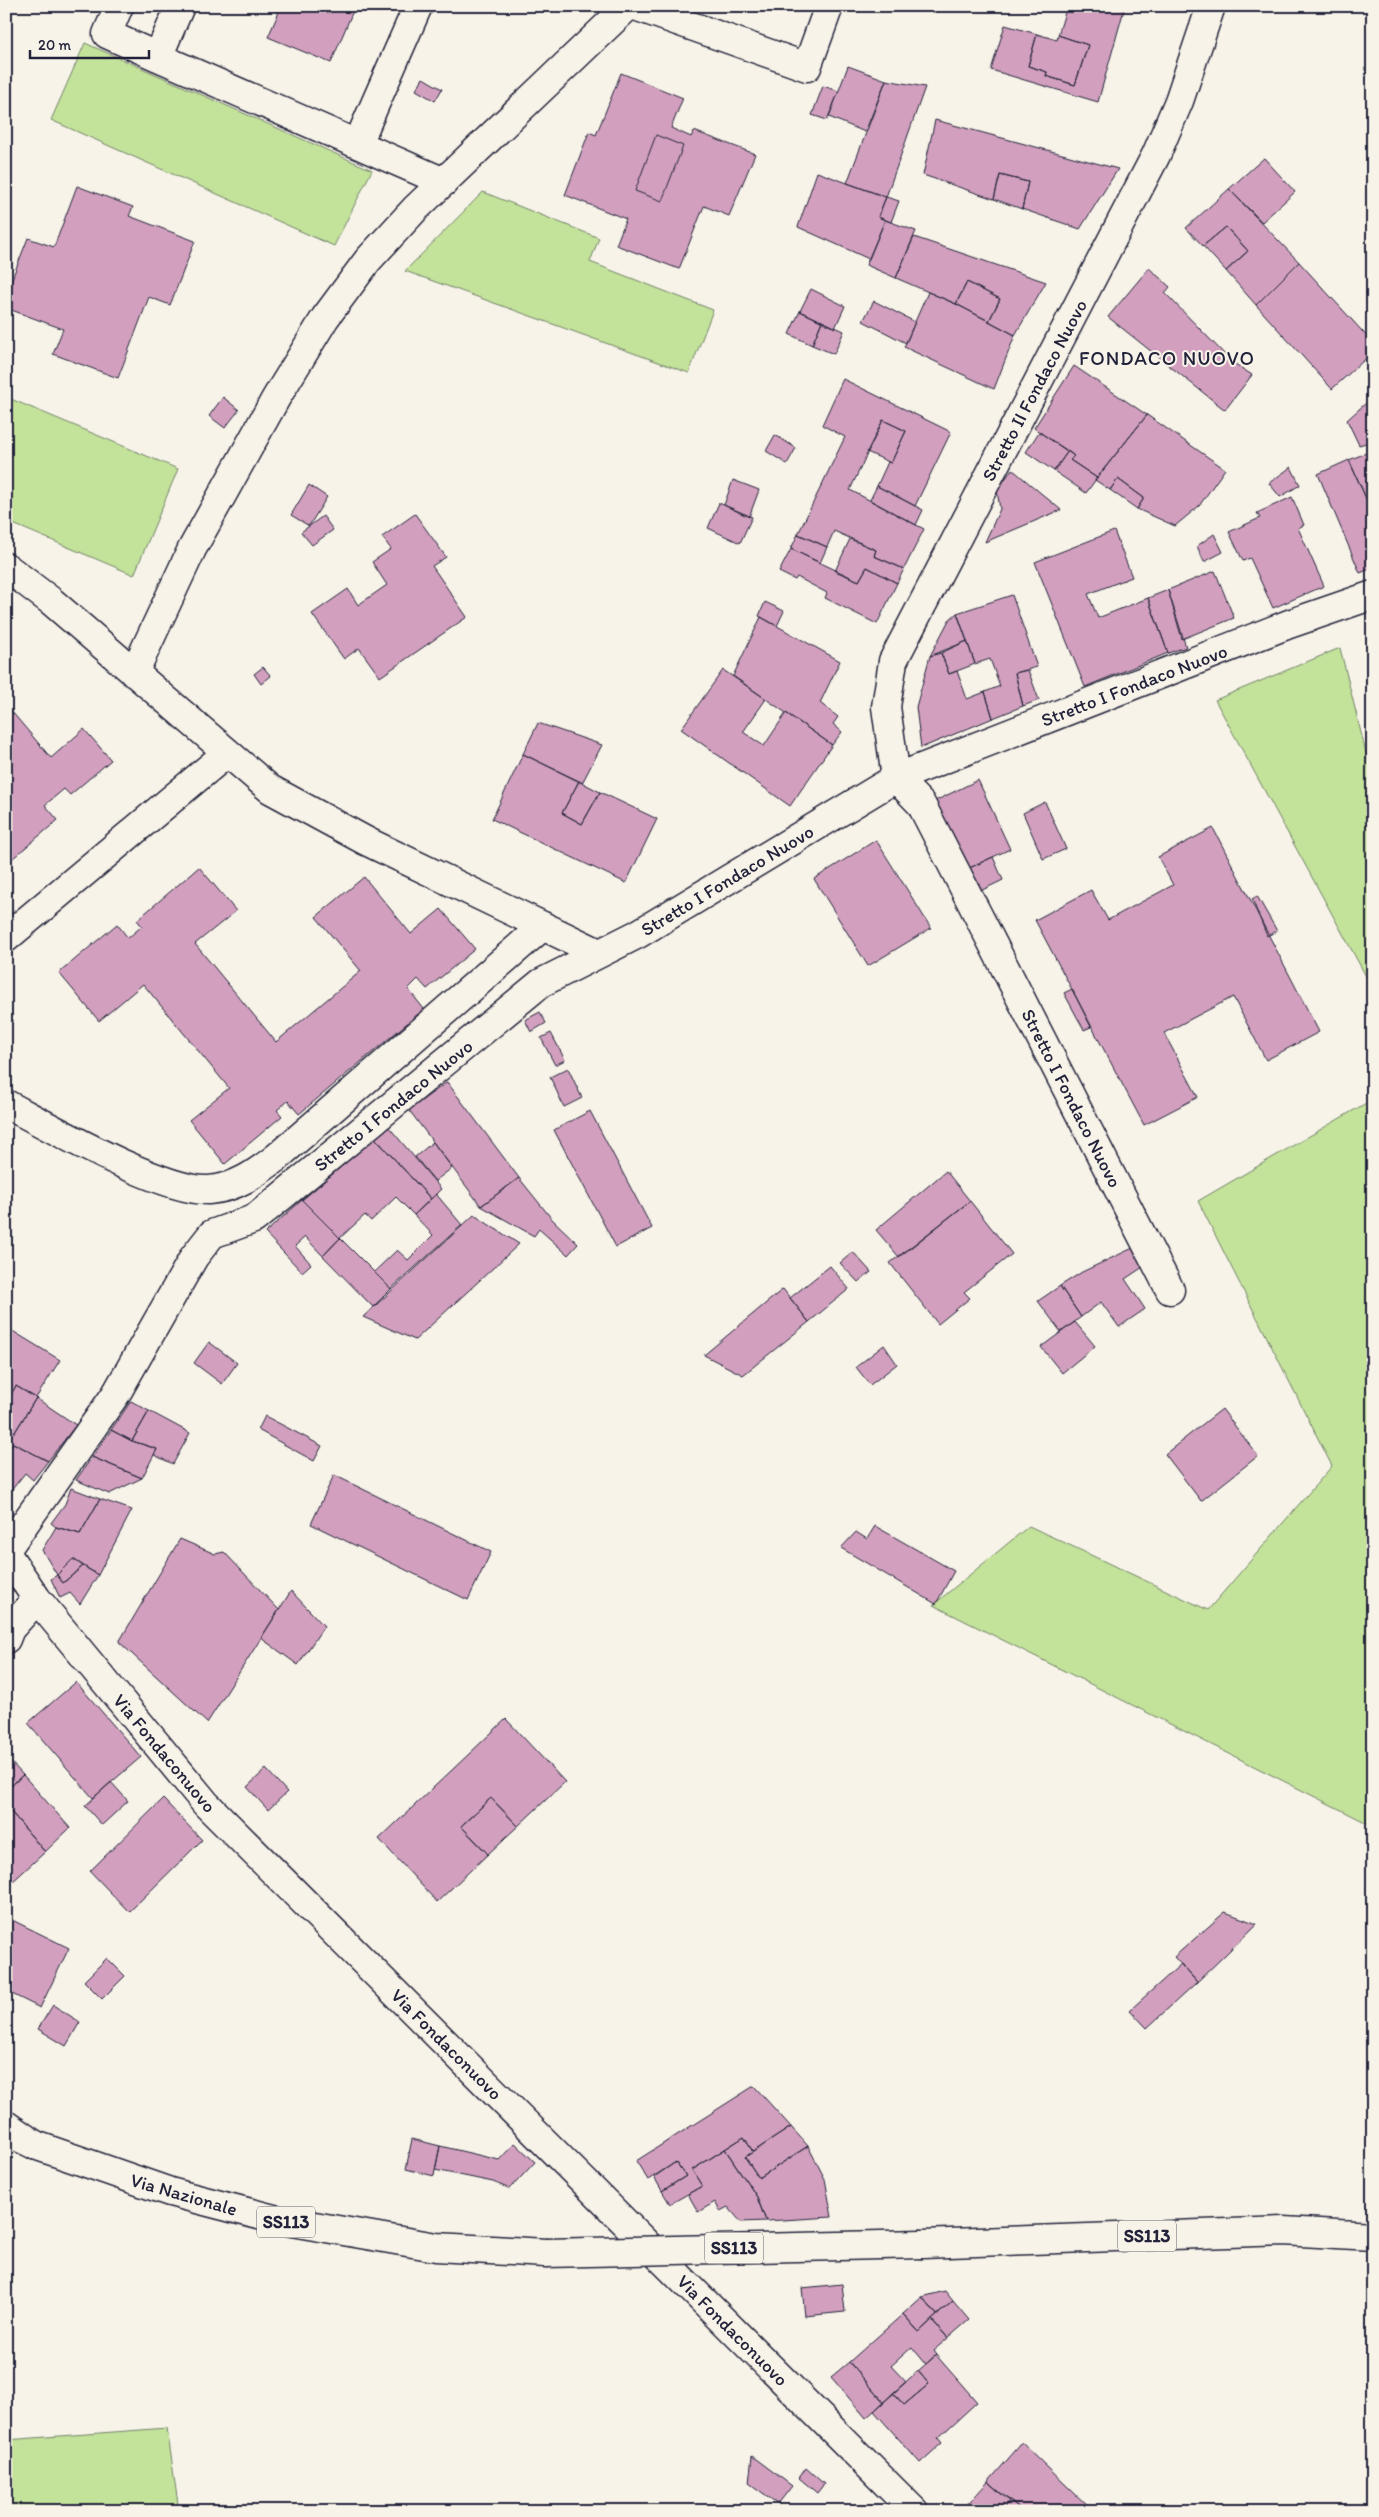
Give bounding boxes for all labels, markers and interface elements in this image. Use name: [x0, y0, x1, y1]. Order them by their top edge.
scale bar: [30, 28, 149, 60]
text: 20 m: [38, 36, 72, 54]
street label: Stretto II Fondaco Nuovo: [977, 295, 1092, 485]
district label: FONDACO NUOVO: [1079, 346, 1255, 370]
street label: Stretto I Fondaco Nuovo: [1038, 639, 1230, 732]
street label: Stretto I Fondaco Nuovo: [637, 820, 818, 941]
street label: Stretto I Fondaco Nuovo: [1016, 1005, 1127, 1191]
street label: Stretto I Fondaco Nuovo: [309, 1034, 477, 1176]
street label: Via Fondaconuovo: [108, 1689, 221, 1817]
street label: Via Fondaconuovo: [386, 1984, 507, 2105]
street label: Via Nazionale: [128, 2168, 240, 2221]
road number: SS113: [257, 2206, 315, 2238]
road number: SS113: [1118, 2220, 1176, 2252]
road number: SS113: [705, 2232, 763, 2264]
street label: Via Fondaconuovo: [672, 2270, 793, 2391]

